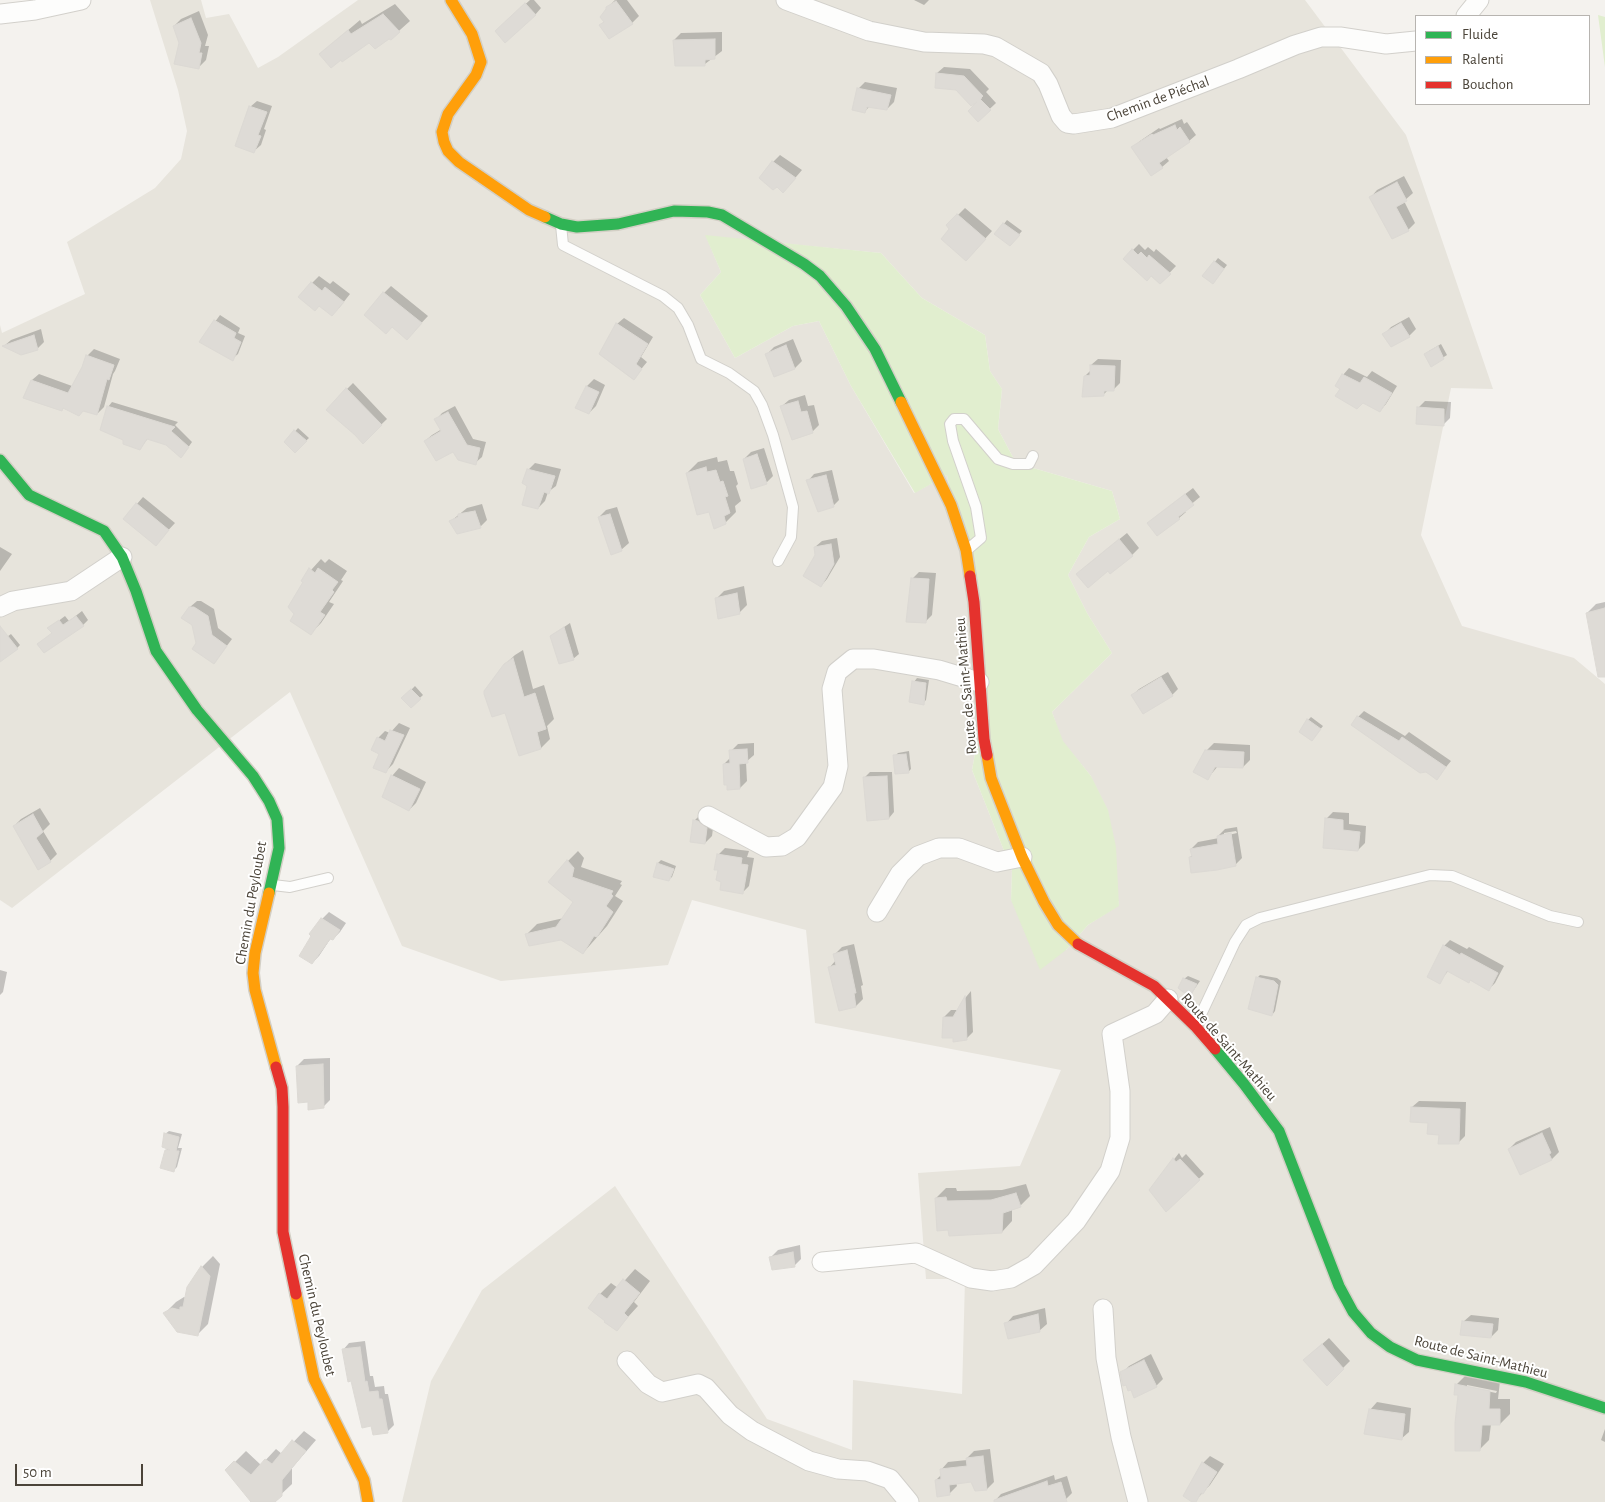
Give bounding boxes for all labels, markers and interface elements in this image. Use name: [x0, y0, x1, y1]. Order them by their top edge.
legend: [1415, 15, 1590, 105]
text: Fluide: [1462, 27, 1498, 42]
text: Ralenti: [1462, 52, 1504, 67]
street label: Chemin de Piéchal: [1104, 72, 1212, 126]
text: Bouchon: [1462, 77, 1513, 92]
street label: Route de Saint-Mathieu: [951, 617, 981, 755]
street label: Chemin du Peyloubet: [231, 840, 271, 966]
street label: Route de Saint-Mathieu: [1177, 989, 1281, 1105]
street label: Chemin du Peyloubet: [294, 1252, 340, 1378]
street label: Route de Saint-Mathieu: [1412, 1332, 1550, 1382]
scale bar: [18, 1454, 145, 1486]
text: 50 m: [23, 1465, 52, 1480]

